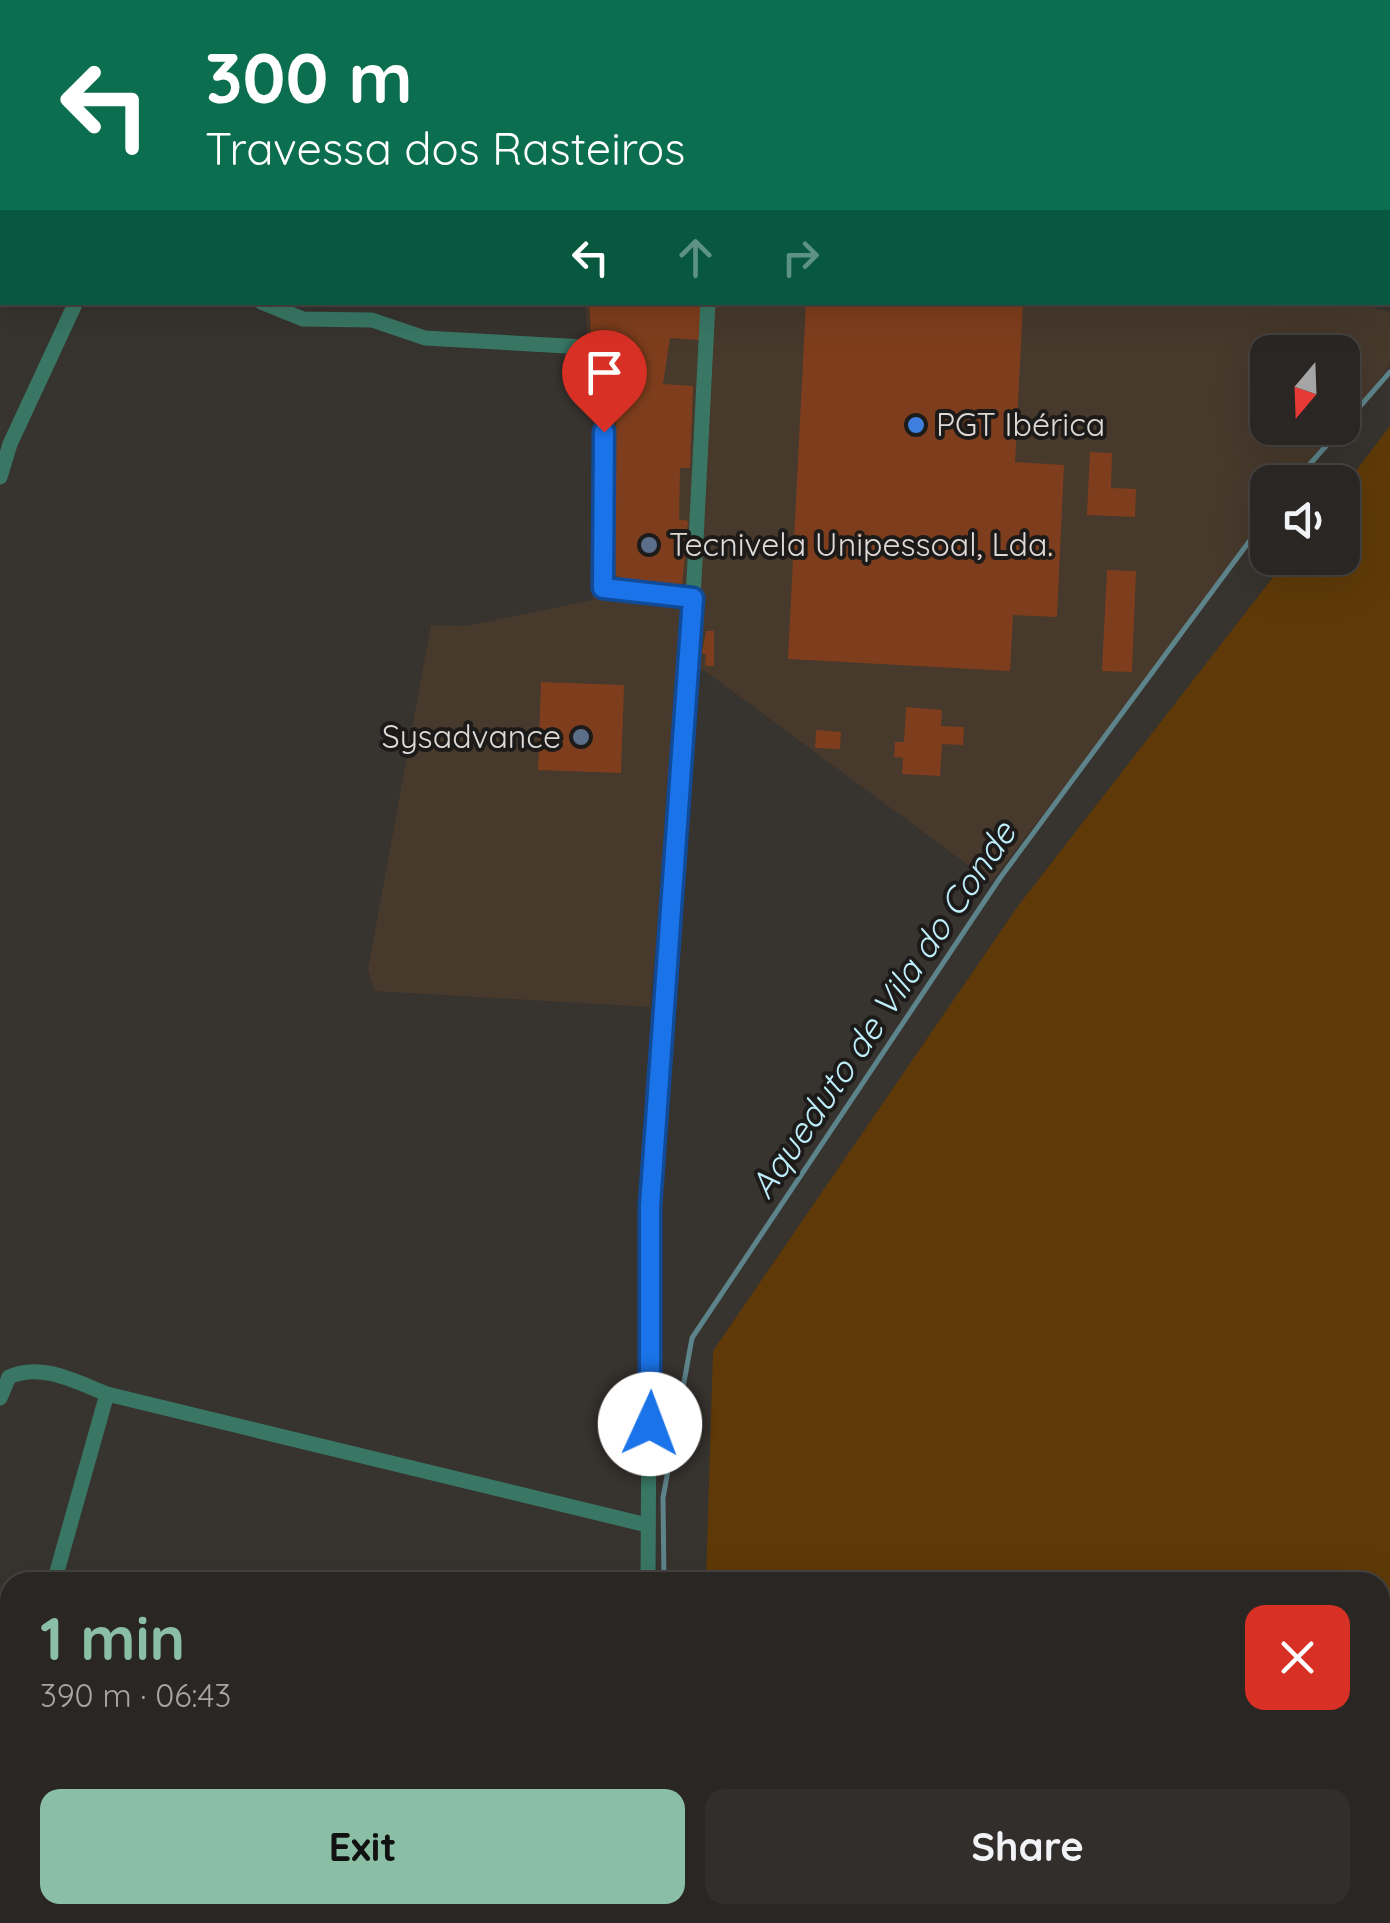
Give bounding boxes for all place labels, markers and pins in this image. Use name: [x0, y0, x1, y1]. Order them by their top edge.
pin: [562, 330, 647, 433]
place label: PGT Ibérica: [936, 404, 1105, 444]
marker: PGT Ibérica: [905, 414, 927, 436]
place label: Tecnivela Unipessoal, Lda.: [669, 524, 1053, 564]
marker: Tecnivela Unipessoal, Lda.: [638, 534, 660, 556]
place label: Sysadvance: [382, 716, 561, 756]
marker: Sysadvance: [570, 726, 592, 748]

